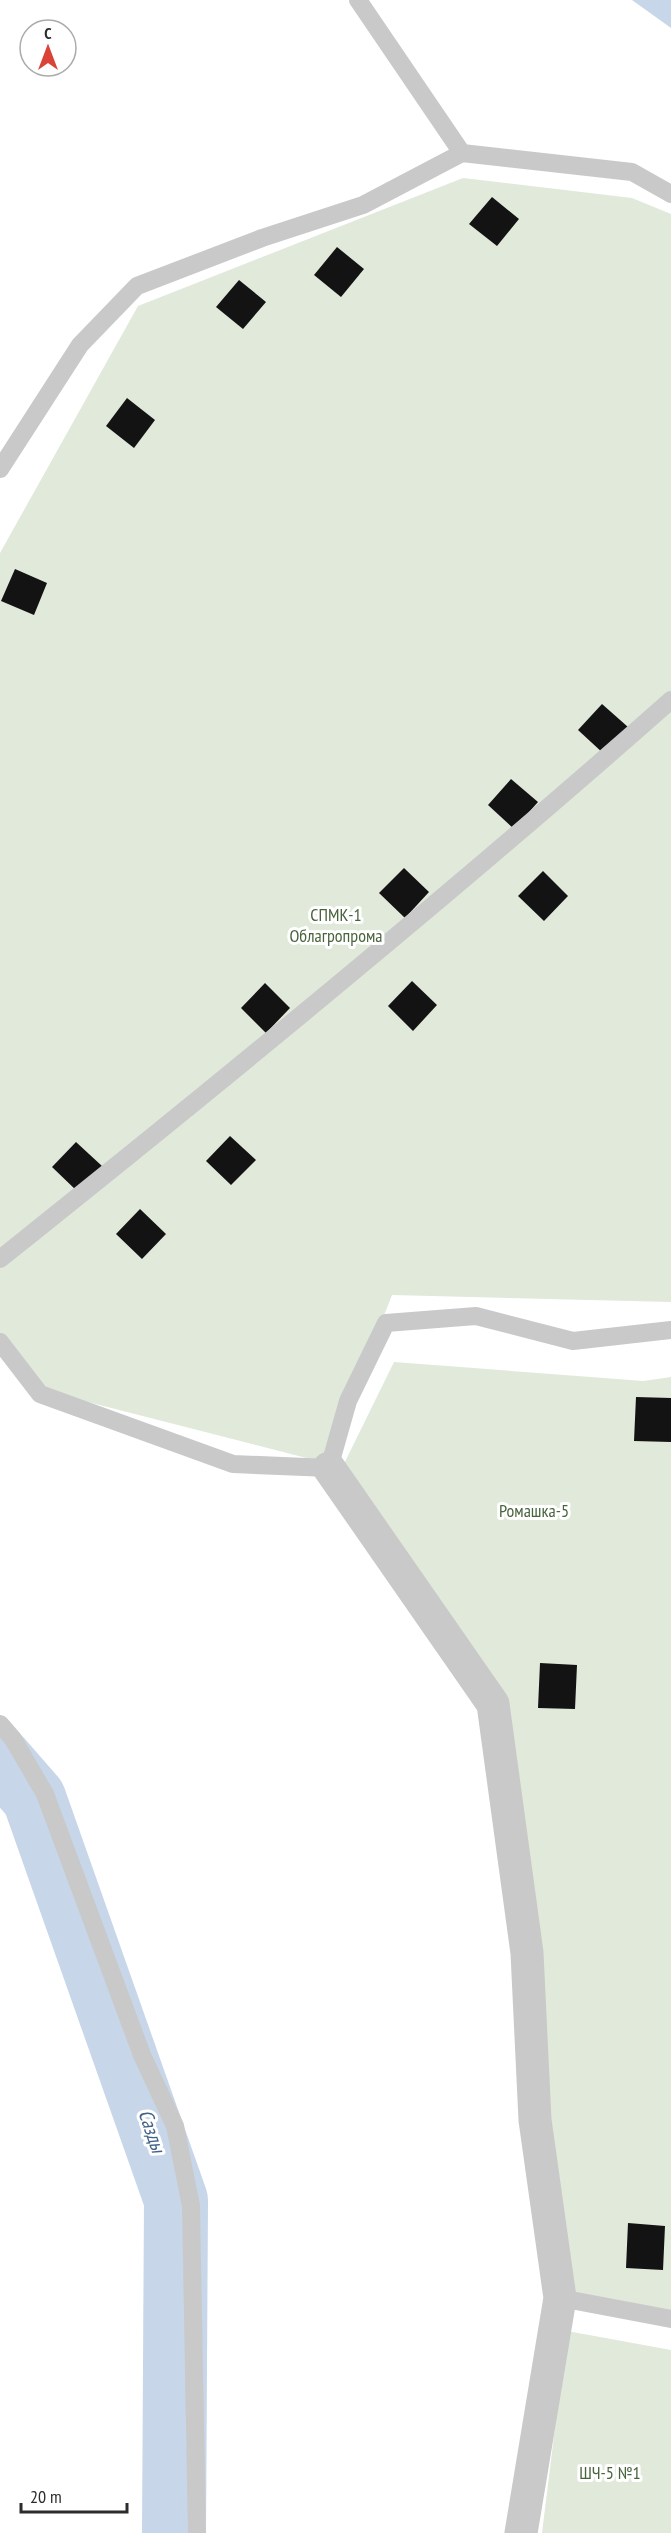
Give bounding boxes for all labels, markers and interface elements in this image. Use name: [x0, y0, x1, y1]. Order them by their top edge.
north arrow: [18, 18, 78, 78]
text: С: [44, 23, 52, 43]
park label: СПМК-1 Облагропрома: [289, 903, 383, 947]
park label: Ромашка-5: [499, 1499, 569, 1522]
water label: Сазды: [133, 2106, 172, 2158]
park label: ШЧ-5 №1: [579, 2461, 641, 2484]
scale bar: [21, 2476, 128, 2514]
text: 20 m: [30, 2485, 62, 2508]

